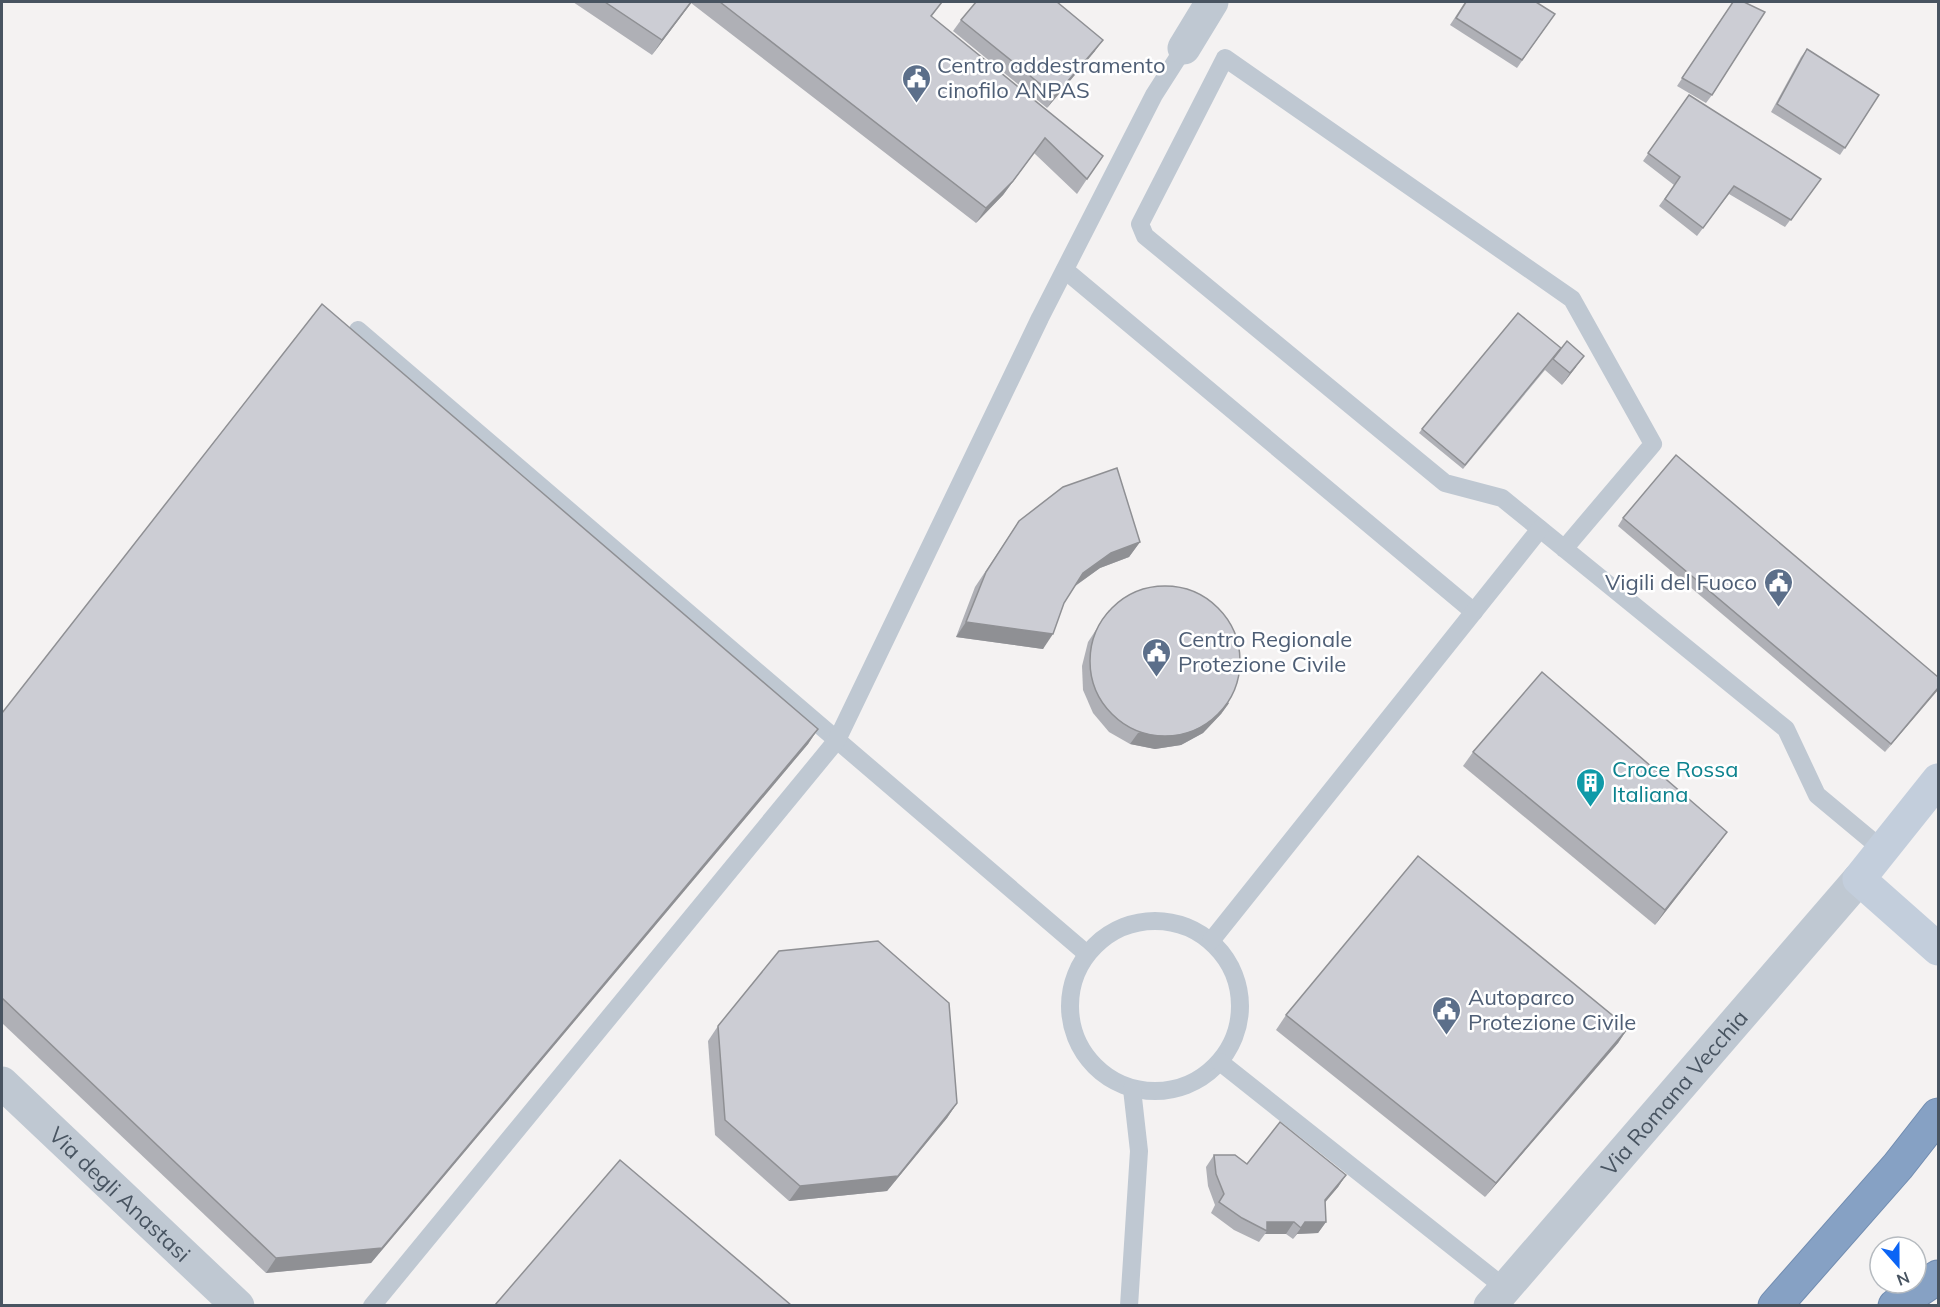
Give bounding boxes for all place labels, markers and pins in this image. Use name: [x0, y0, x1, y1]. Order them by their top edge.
place label: Centro addestramento cinofilo ANPAS: [937, 51, 1165, 104]
public building icon: Centro addestramento cinofilo ANPAS: [900, 62, 932, 104]
public building icon: Vigili del Fuoco: [1762, 566, 1794, 608]
place label: Vigili del Fuoco: [1605, 568, 1757, 596]
place label: Centro Regionale Protezione Civile: [1178, 625, 1352, 678]
public building icon: Centro Regionale Protezione Civile: [1141, 636, 1173, 678]
place label: Croce Rossa Italiana: [1612, 755, 1738, 808]
building icon: Croce Rossa Italiana: [1575, 766, 1607, 808]
place label: Autoparco Protezione Civile: [1468, 983, 1636, 1036]
public building icon: Autoparco Protezione Civile: [1431, 994, 1463, 1036]

